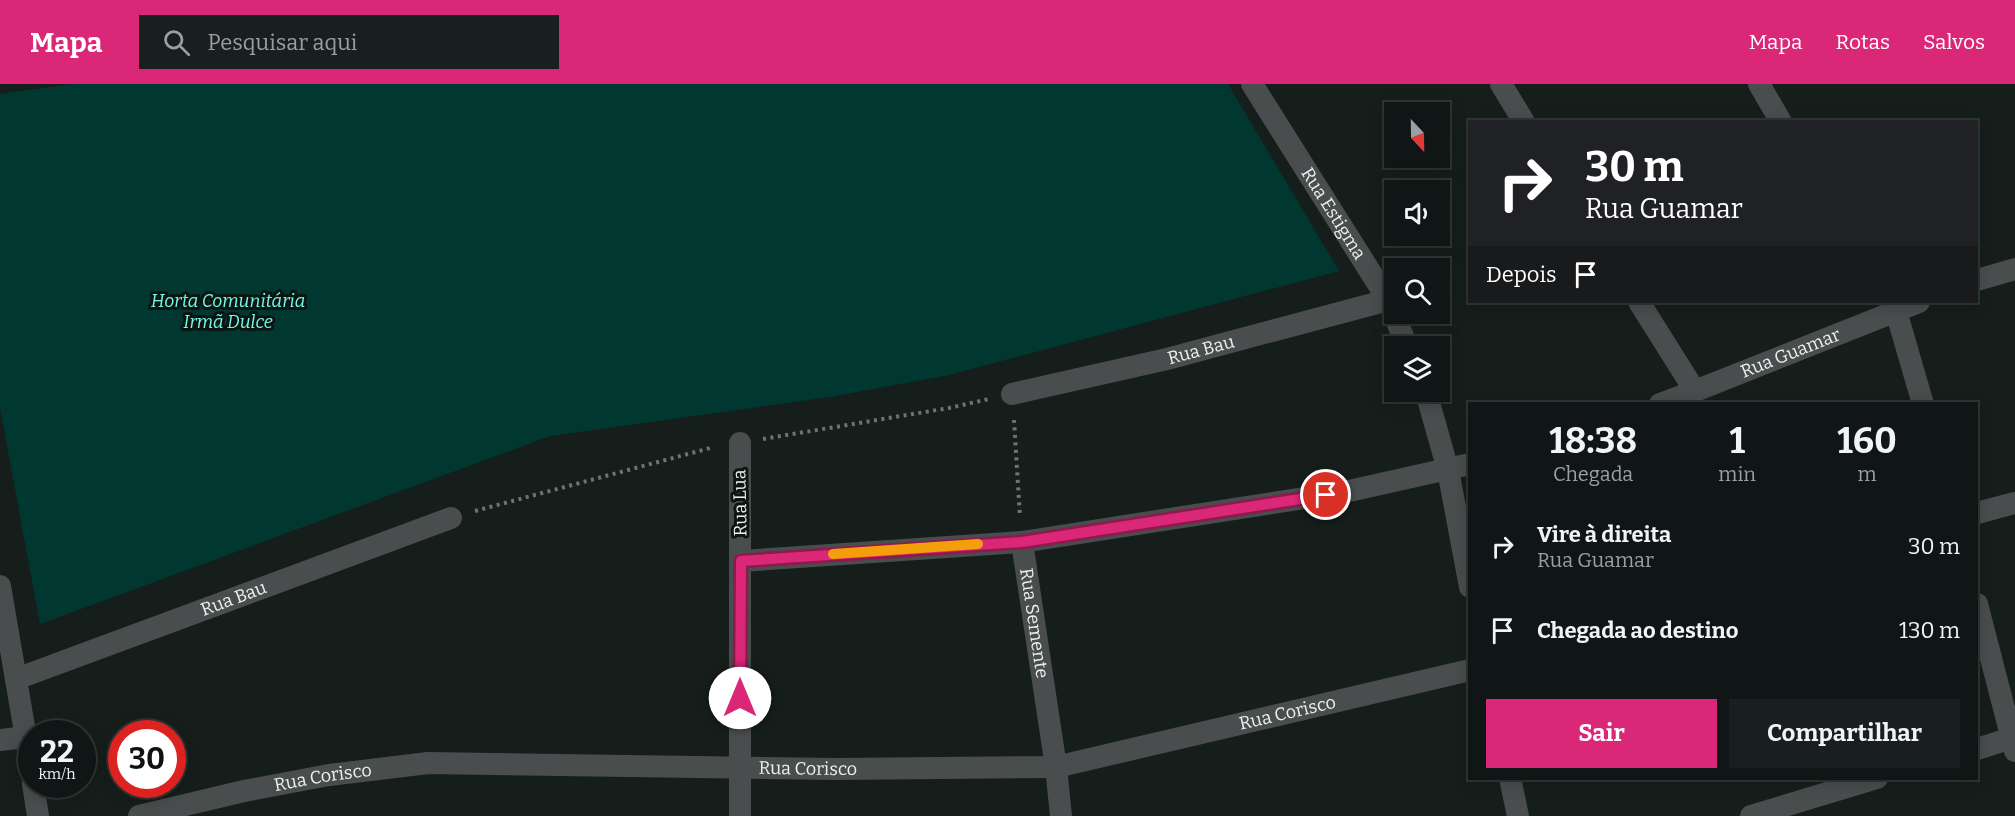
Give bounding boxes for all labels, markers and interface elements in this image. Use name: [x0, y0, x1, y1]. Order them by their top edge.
search box: [139, 15, 559, 69]
text: Mapa: [30, 26, 103, 59]
icon: search: [160, 26, 193, 59]
text: Pesquisar aqui: [208, 29, 357, 56]
text: Mapa: [1749, 29, 1803, 55]
text: Rotas: [1836, 29, 1890, 55]
text: Salvos: [1923, 29, 1985, 55]
north arrow: [1384, 102, 1450, 168]
map controls: [1384, 102, 1450, 402]
text: 30 m: [1585, 142, 1684, 192]
icon: right: [1486, 144, 1564, 222]
street label: Rua Estigma: [1296, 163, 1371, 264]
button: sound: [1384, 180, 1450, 246]
text: Rua Guamar: [1585, 193, 1743, 225]
button: search: [1384, 258, 1450, 324]
icon: arrive: [1569, 258, 1602, 291]
text: Depois: [1486, 261, 1557, 288]
park label: Horta Comunitária Irmã Dulce: [151, 290, 305, 333]
street label: Rua Guamar: [1737, 323, 1843, 383]
street label: Rua Bau: [1165, 330, 1237, 369]
button: layers: [1384, 336, 1450, 402]
text: 18:38: [1549, 419, 1637, 463]
text: 1: [1729, 419, 1745, 463]
text: 160: [1837, 419, 1897, 463]
text: Chegada: [1553, 462, 1633, 486]
text: min: [1718, 462, 1756, 486]
text: m: [1857, 462, 1877, 486]
street label: Rua Lua: [728, 469, 752, 537]
pin: [1300, 469, 1351, 520]
icon: arrive: [1309, 478, 1342, 511]
text: Vire à direita: [1537, 521, 1671, 548]
icon: right: [1486, 530, 1519, 563]
text: 30 m: [1908, 533, 1960, 560]
text: Rua Guamar: [1537, 548, 1654, 572]
street label: Rua Semente: [1015, 566, 1053, 680]
street label: Rua Bau: [198, 576, 269, 621]
icon: arrive: [1486, 614, 1519, 647]
text: Chegada ao destino: [1537, 617, 1738, 644]
text: 130 m: [1899, 617, 1960, 644]
position arrow: [708, 666, 772, 730]
street label: Rua Corisco: [1237, 691, 1338, 735]
button: Sair: [1486, 699, 1717, 768]
button: Compartilhar: [1729, 699, 1960, 768]
speed limit sign: 30: [108, 720, 186, 798]
text: 22: [40, 734, 74, 770]
street label: Rua Corisco: [758, 757, 857, 780]
street label: Rua Corisco: [272, 759, 373, 796]
text: km/h: [38, 765, 76, 783]

